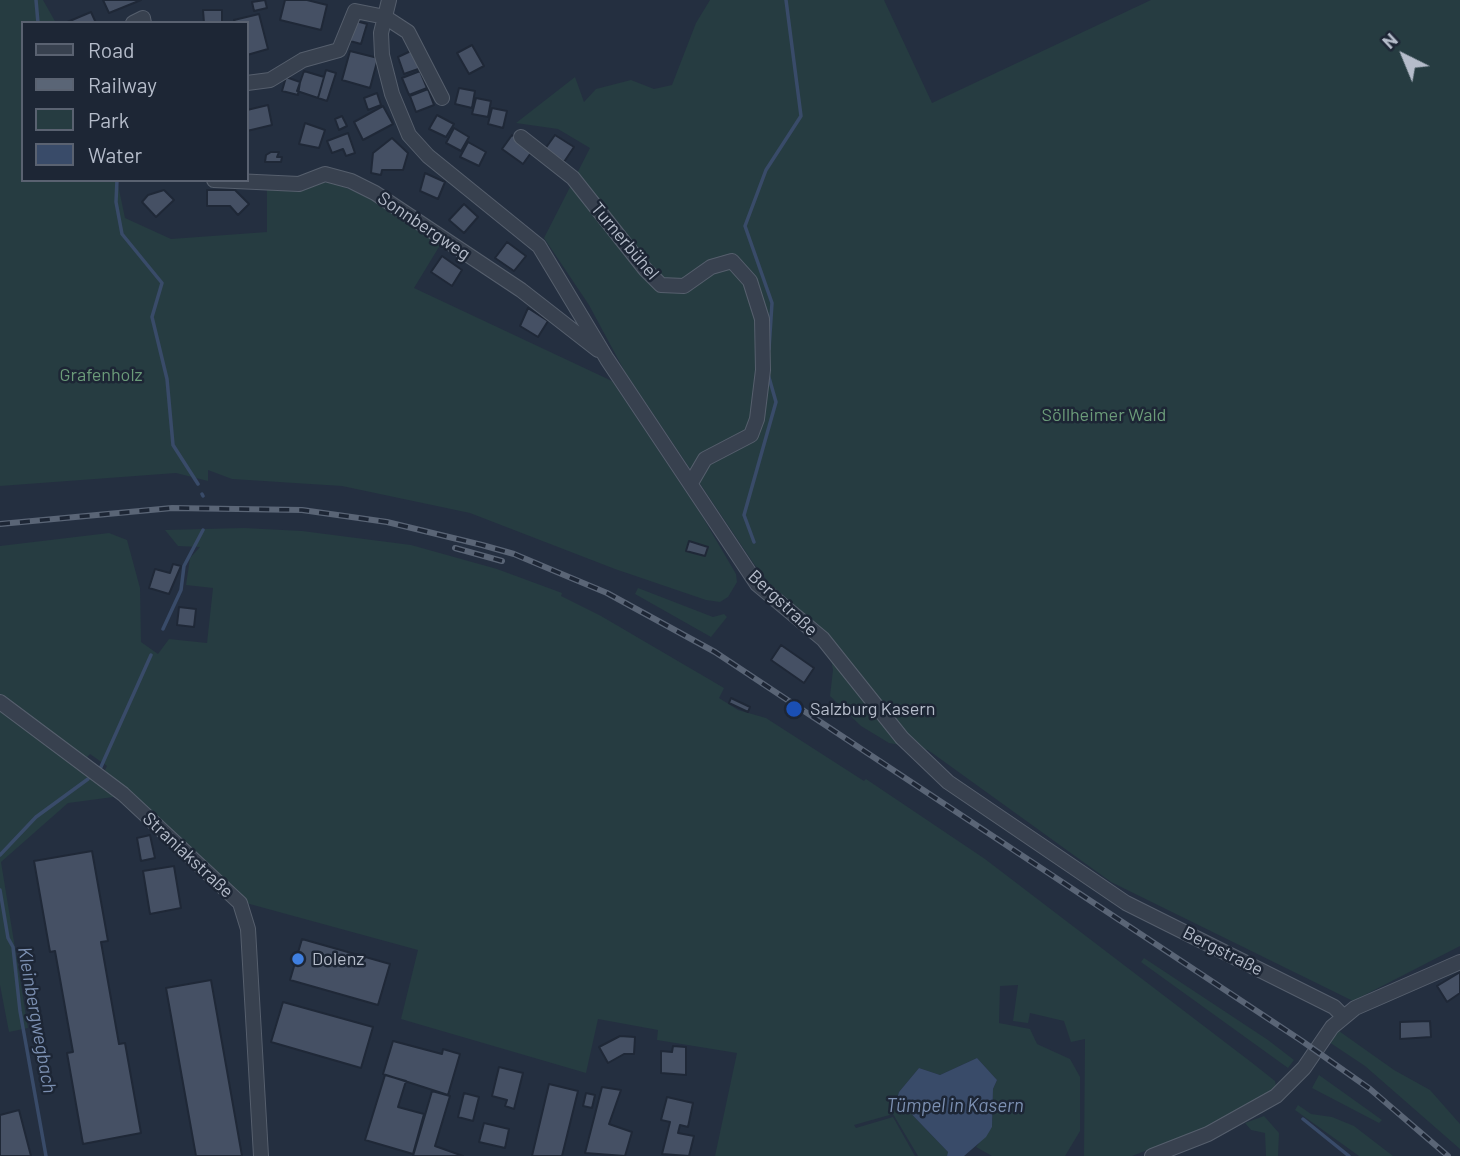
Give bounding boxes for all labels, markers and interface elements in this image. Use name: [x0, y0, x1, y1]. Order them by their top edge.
legend: [21, 21, 248, 182]
north arrow: [1369, 21, 1439, 91]
text: N: [1377, 28, 1402, 53]
text: Road: [88, 37, 134, 62]
text: Railway: [88, 72, 157, 97]
text: Park: [88, 107, 129, 132]
text: Water: [88, 142, 142, 167]
street label: Sonnbergweg: [374, 187, 474, 265]
street label: Turnerbühel: [586, 198, 664, 284]
park label: Grafenholz: [59, 364, 143, 386]
park label: Söllheimer Wald: [1042, 404, 1166, 426]
street label: Bergstraße: [744, 565, 822, 641]
place label: Salzburg Kasern: [810, 698, 936, 720]
marker: Salzburg Kasern: [784, 699, 804, 719]
street label: Straniakstraße: [138, 808, 238, 902]
street label: Bergstraße: [1179, 922, 1267, 980]
water label: Kleinbergwegbach: [13, 945, 61, 1095]
place label: Dolenz: [312, 948, 364, 970]
marker: Dolenz: [290, 951, 306, 967]
water label: Tümpel in Kasern: [886, 1095, 1024, 1117]

